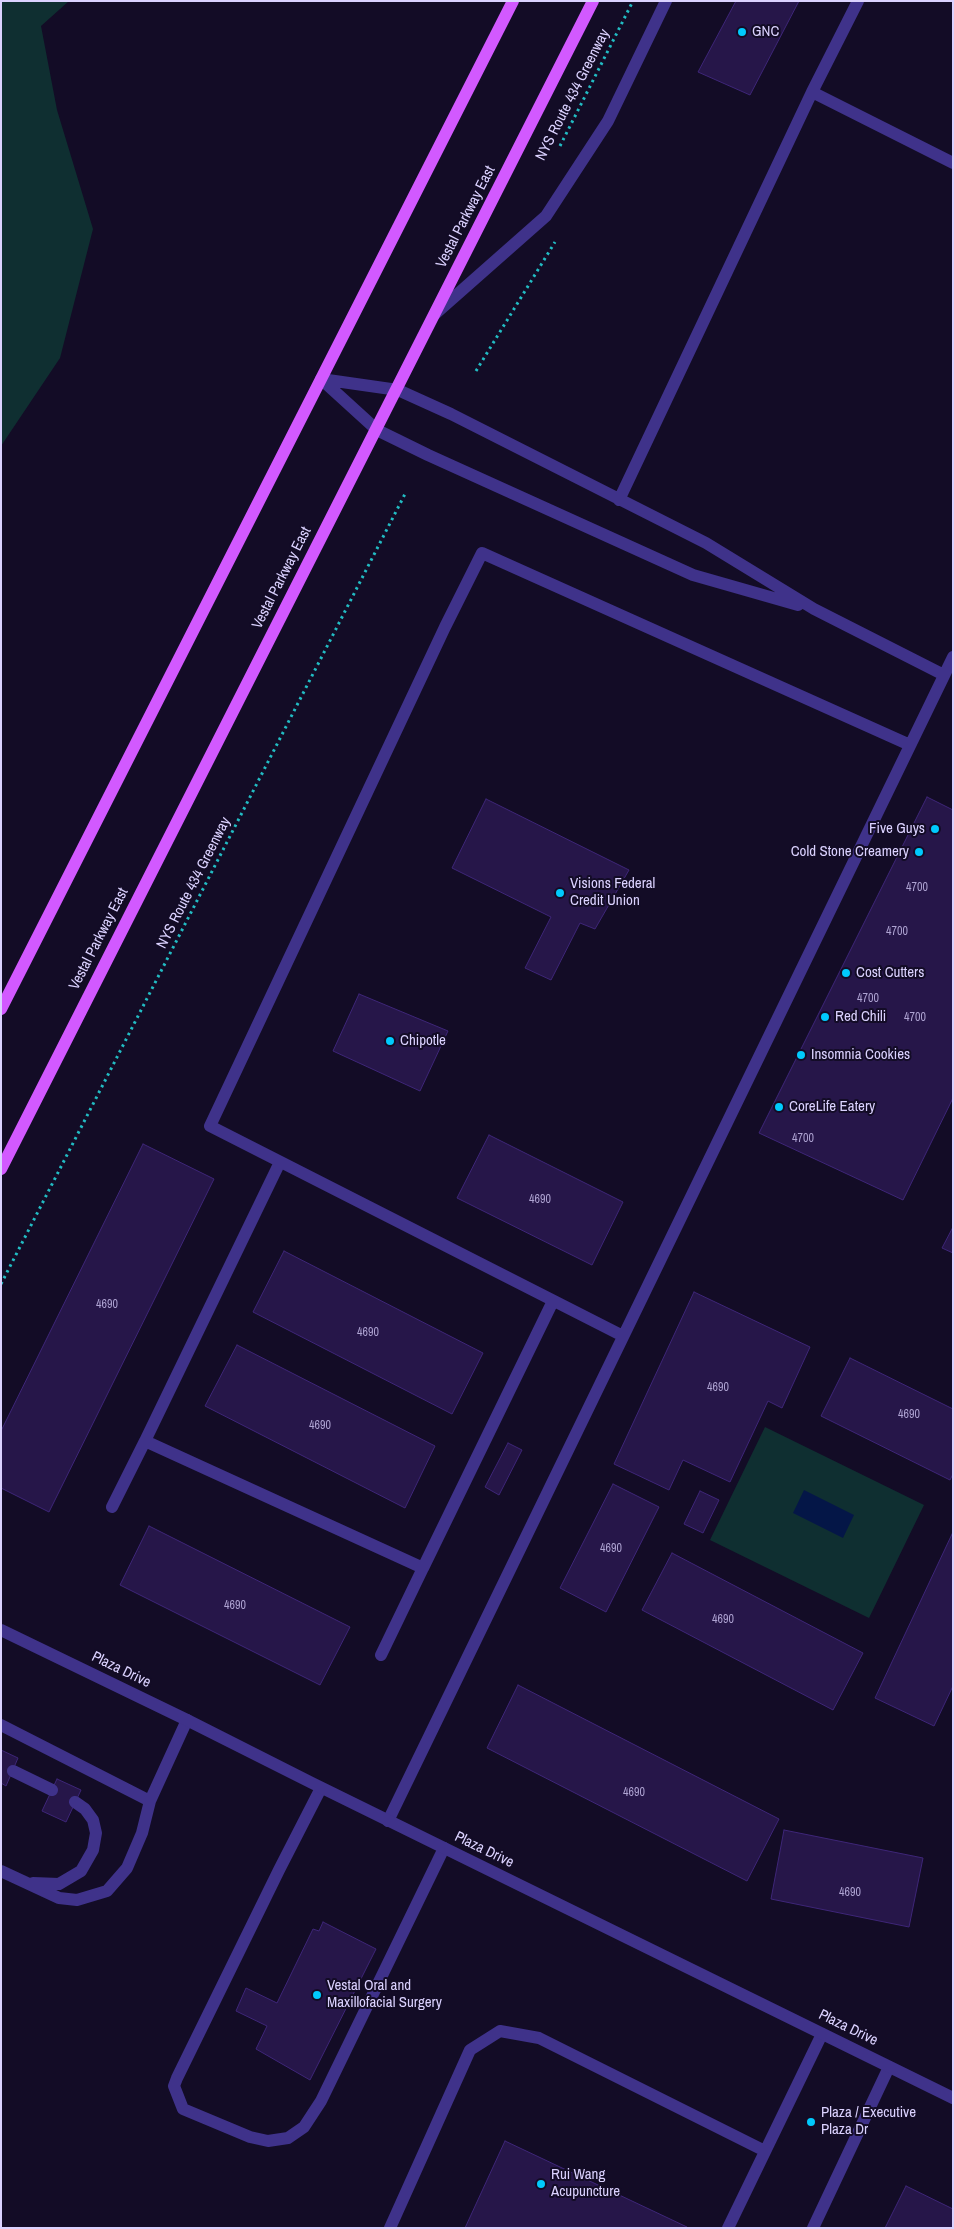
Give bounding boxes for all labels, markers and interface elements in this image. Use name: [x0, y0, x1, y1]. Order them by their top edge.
place label: GNC: [752, 23, 779, 41]
street label: NYS Route 434 Greenway: [532, 26, 614, 164]
marker: GNC: [736, 26, 748, 38]
street label: Vestal Parkway East: [433, 163, 499, 271]
street label: Vestal Parkway East: [249, 524, 315, 632]
street label: NYS Route 434 Greenway: [153, 814, 235, 952]
place label: Five Guys: [869, 820, 925, 838]
marker: Five Guys: [929, 823, 941, 835]
place label: Cold Stone Creamery: [791, 843, 909, 861]
marker: Cold Stone Creamery: [913, 846, 925, 858]
place label: Visions Federal Credit Union: [570, 875, 655, 910]
house number: 4700: [906, 881, 928, 895]
street label: Vestal Parkway East: [66, 885, 132, 993]
marker: Visions Federal Credit Union: [554, 887, 566, 899]
house number: 4700: [886, 925, 908, 939]
place label: Cost Cutters: [856, 964, 924, 982]
marker: Cost Cutters: [840, 967, 852, 979]
house number: 4700: [857, 992, 879, 1006]
place label: Red Chili: [835, 1008, 886, 1026]
marker: Red Chili: [819, 1011, 831, 1023]
house number: 4700: [904, 1011, 926, 1025]
place label: Chipotle: [400, 1032, 446, 1050]
marker: Chipotle: [384, 1035, 396, 1047]
place label: Insomnia Cookies: [811, 1046, 910, 1064]
marker: Insomnia Cookies: [795, 1049, 807, 1061]
place label: CoreLife Eatery: [789, 1098, 875, 1116]
marker: CoreLife Eatery: [773, 1101, 785, 1113]
house number: 4700: [792, 1132, 814, 1146]
house number: 4690: [529, 1193, 551, 1207]
house number: 4690: [96, 1298, 118, 1312]
house number: 4690: [357, 1326, 379, 1340]
house number: 4690: [707, 1381, 729, 1395]
house number: 4690: [898, 1408, 920, 1422]
house number: 4690: [309, 1419, 331, 1433]
house number: 4690: [600, 1542, 622, 1556]
house number: 4690: [224, 1599, 246, 1613]
house number: 4690: [712, 1613, 734, 1627]
street label: Plaza Drive: [88, 1648, 154, 1692]
house number: 4690: [623, 1786, 645, 1800]
street label: Plaza Drive: [451, 1828, 517, 1872]
house number: 4690: [839, 1886, 861, 1900]
place label: Vestal Oral and Maxillofacial Surgery: [327, 1977, 442, 2012]
marker: Vestal Oral and Maxillofacial Surgery: [311, 1989, 323, 2001]
street label: Plaza Drive: [815, 2006, 881, 2050]
place label: Plaza / Executive Plaza Dr: [821, 2104, 916, 2139]
marker: Plaza / Executive Plaza Dr: [805, 2116, 817, 2128]
place label: Rui Wang Acupuncture: [551, 2166, 620, 2201]
marker: Rui Wang Acupuncture: [535, 2178, 547, 2190]

